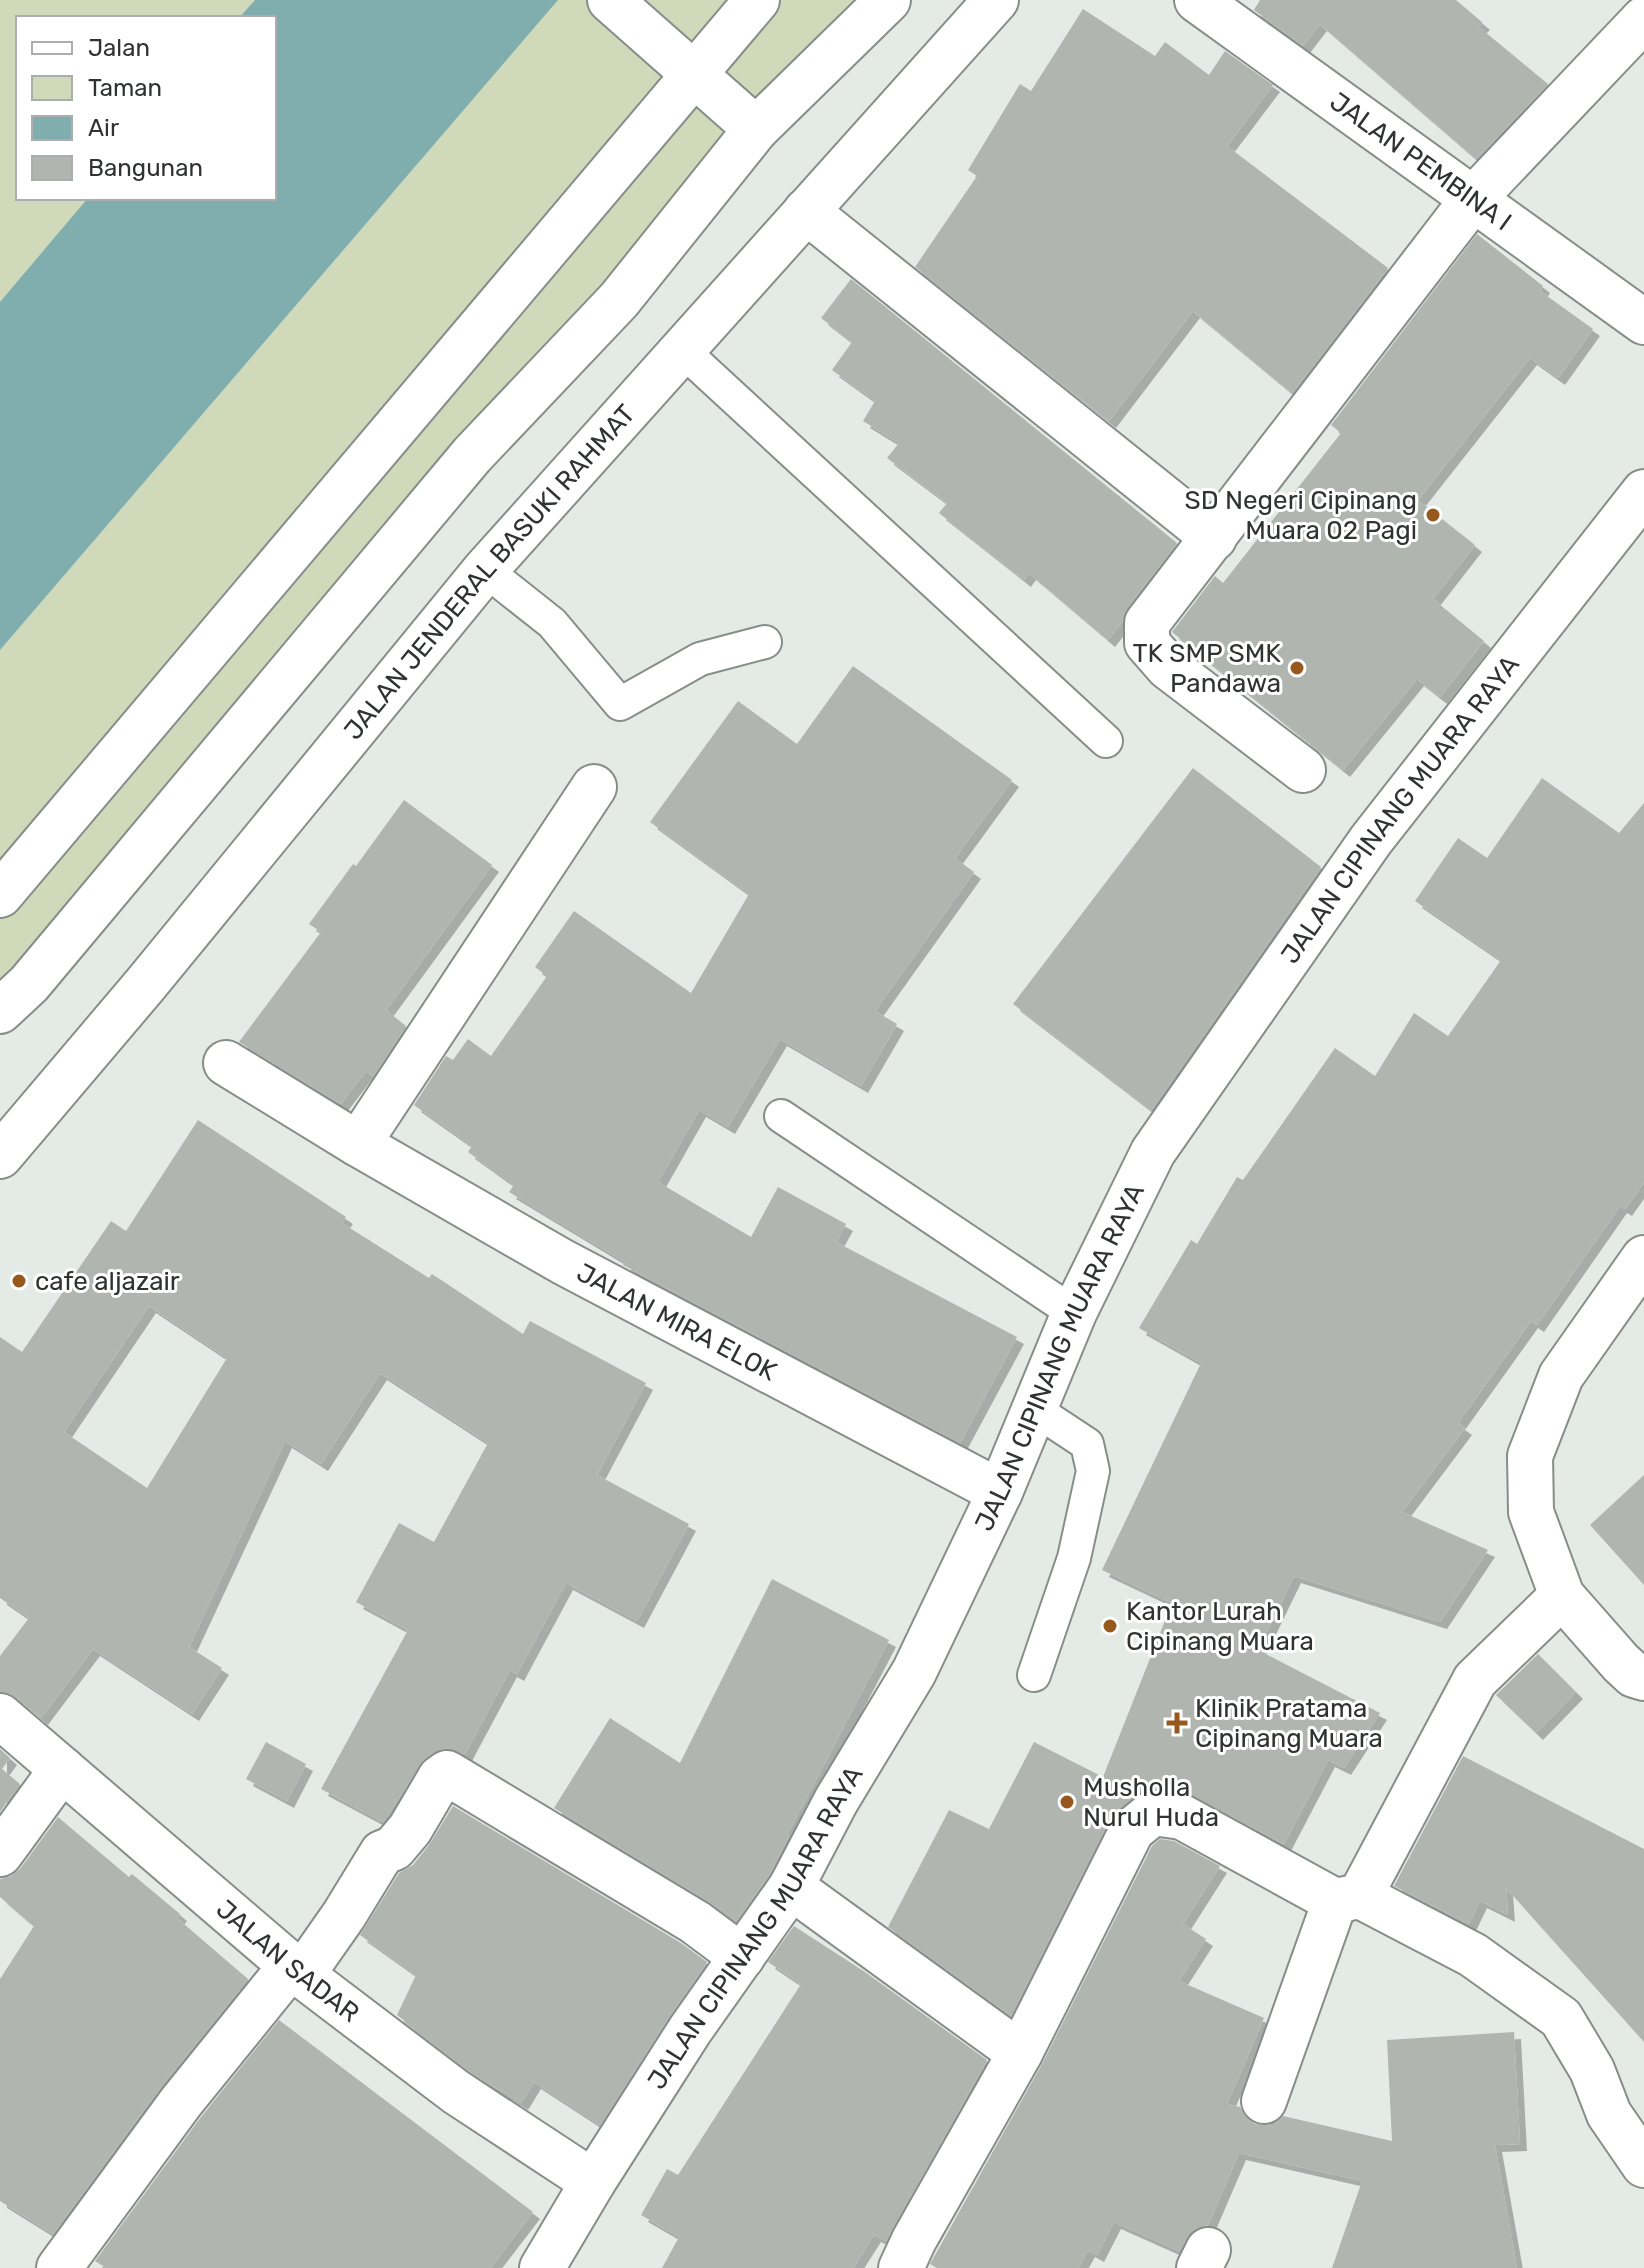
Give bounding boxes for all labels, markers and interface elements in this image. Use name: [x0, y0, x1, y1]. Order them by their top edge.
legend: [16, 16, 276, 200]
text: Jalan: [88, 34, 150, 62]
text: Taman: [88, 74, 162, 102]
street label: JALAN PEMBINA I: [1324, 86, 1517, 237]
text: Air: [88, 114, 119, 142]
text: Bangunan: [88, 154, 203, 182]
street label: JALAN JENDERAL BASUKI RAHMAT: [338, 399, 642, 746]
place label: SD Negeri Cipinang Muara 02 Pagi: [1185, 485, 1417, 546]
marker: SD Negeri Cipinang Muara 02 Pagi: [1424, 506, 1442, 524]
place label: TK SMP SMK Pandawa: [1132, 638, 1281, 699]
street label: JALAN CIPINANG MUARA RAYA: [1275, 650, 1526, 970]
marker: TK SMP SMK Pandawa: [1288, 659, 1306, 677]
street label: JALAN CIPINANG MUARA RAYA: [969, 1179, 1151, 1536]
street label: JALAN MIRA ELOK: [571, 1257, 782, 1388]
place label: cafe aljazair: [35, 1266, 180, 1297]
marker: cafe aljazair: [10, 1272, 28, 1290]
place label: Kantor Lurah Cipinang Muara: [1126, 1596, 1314, 1657]
marker: Kantor Lurah Cipinang Muara: [1101, 1617, 1119, 1635]
place label: Klinik Pratama Cipinang Muara: [1195, 1693, 1383, 1754]
marker: Klinik Pratama Cipinang Muara: [1166, 1712, 1188, 1734]
street label: JALAN CIPINANG MUARA RAYA: [641, 1761, 869, 2095]
place label: Musholla Nurul Huda: [1083, 1772, 1219, 1833]
marker: Musholla Nurul Huda: [1058, 1793, 1076, 1811]
street label: JALAN SADAR: [210, 1894, 365, 2029]

